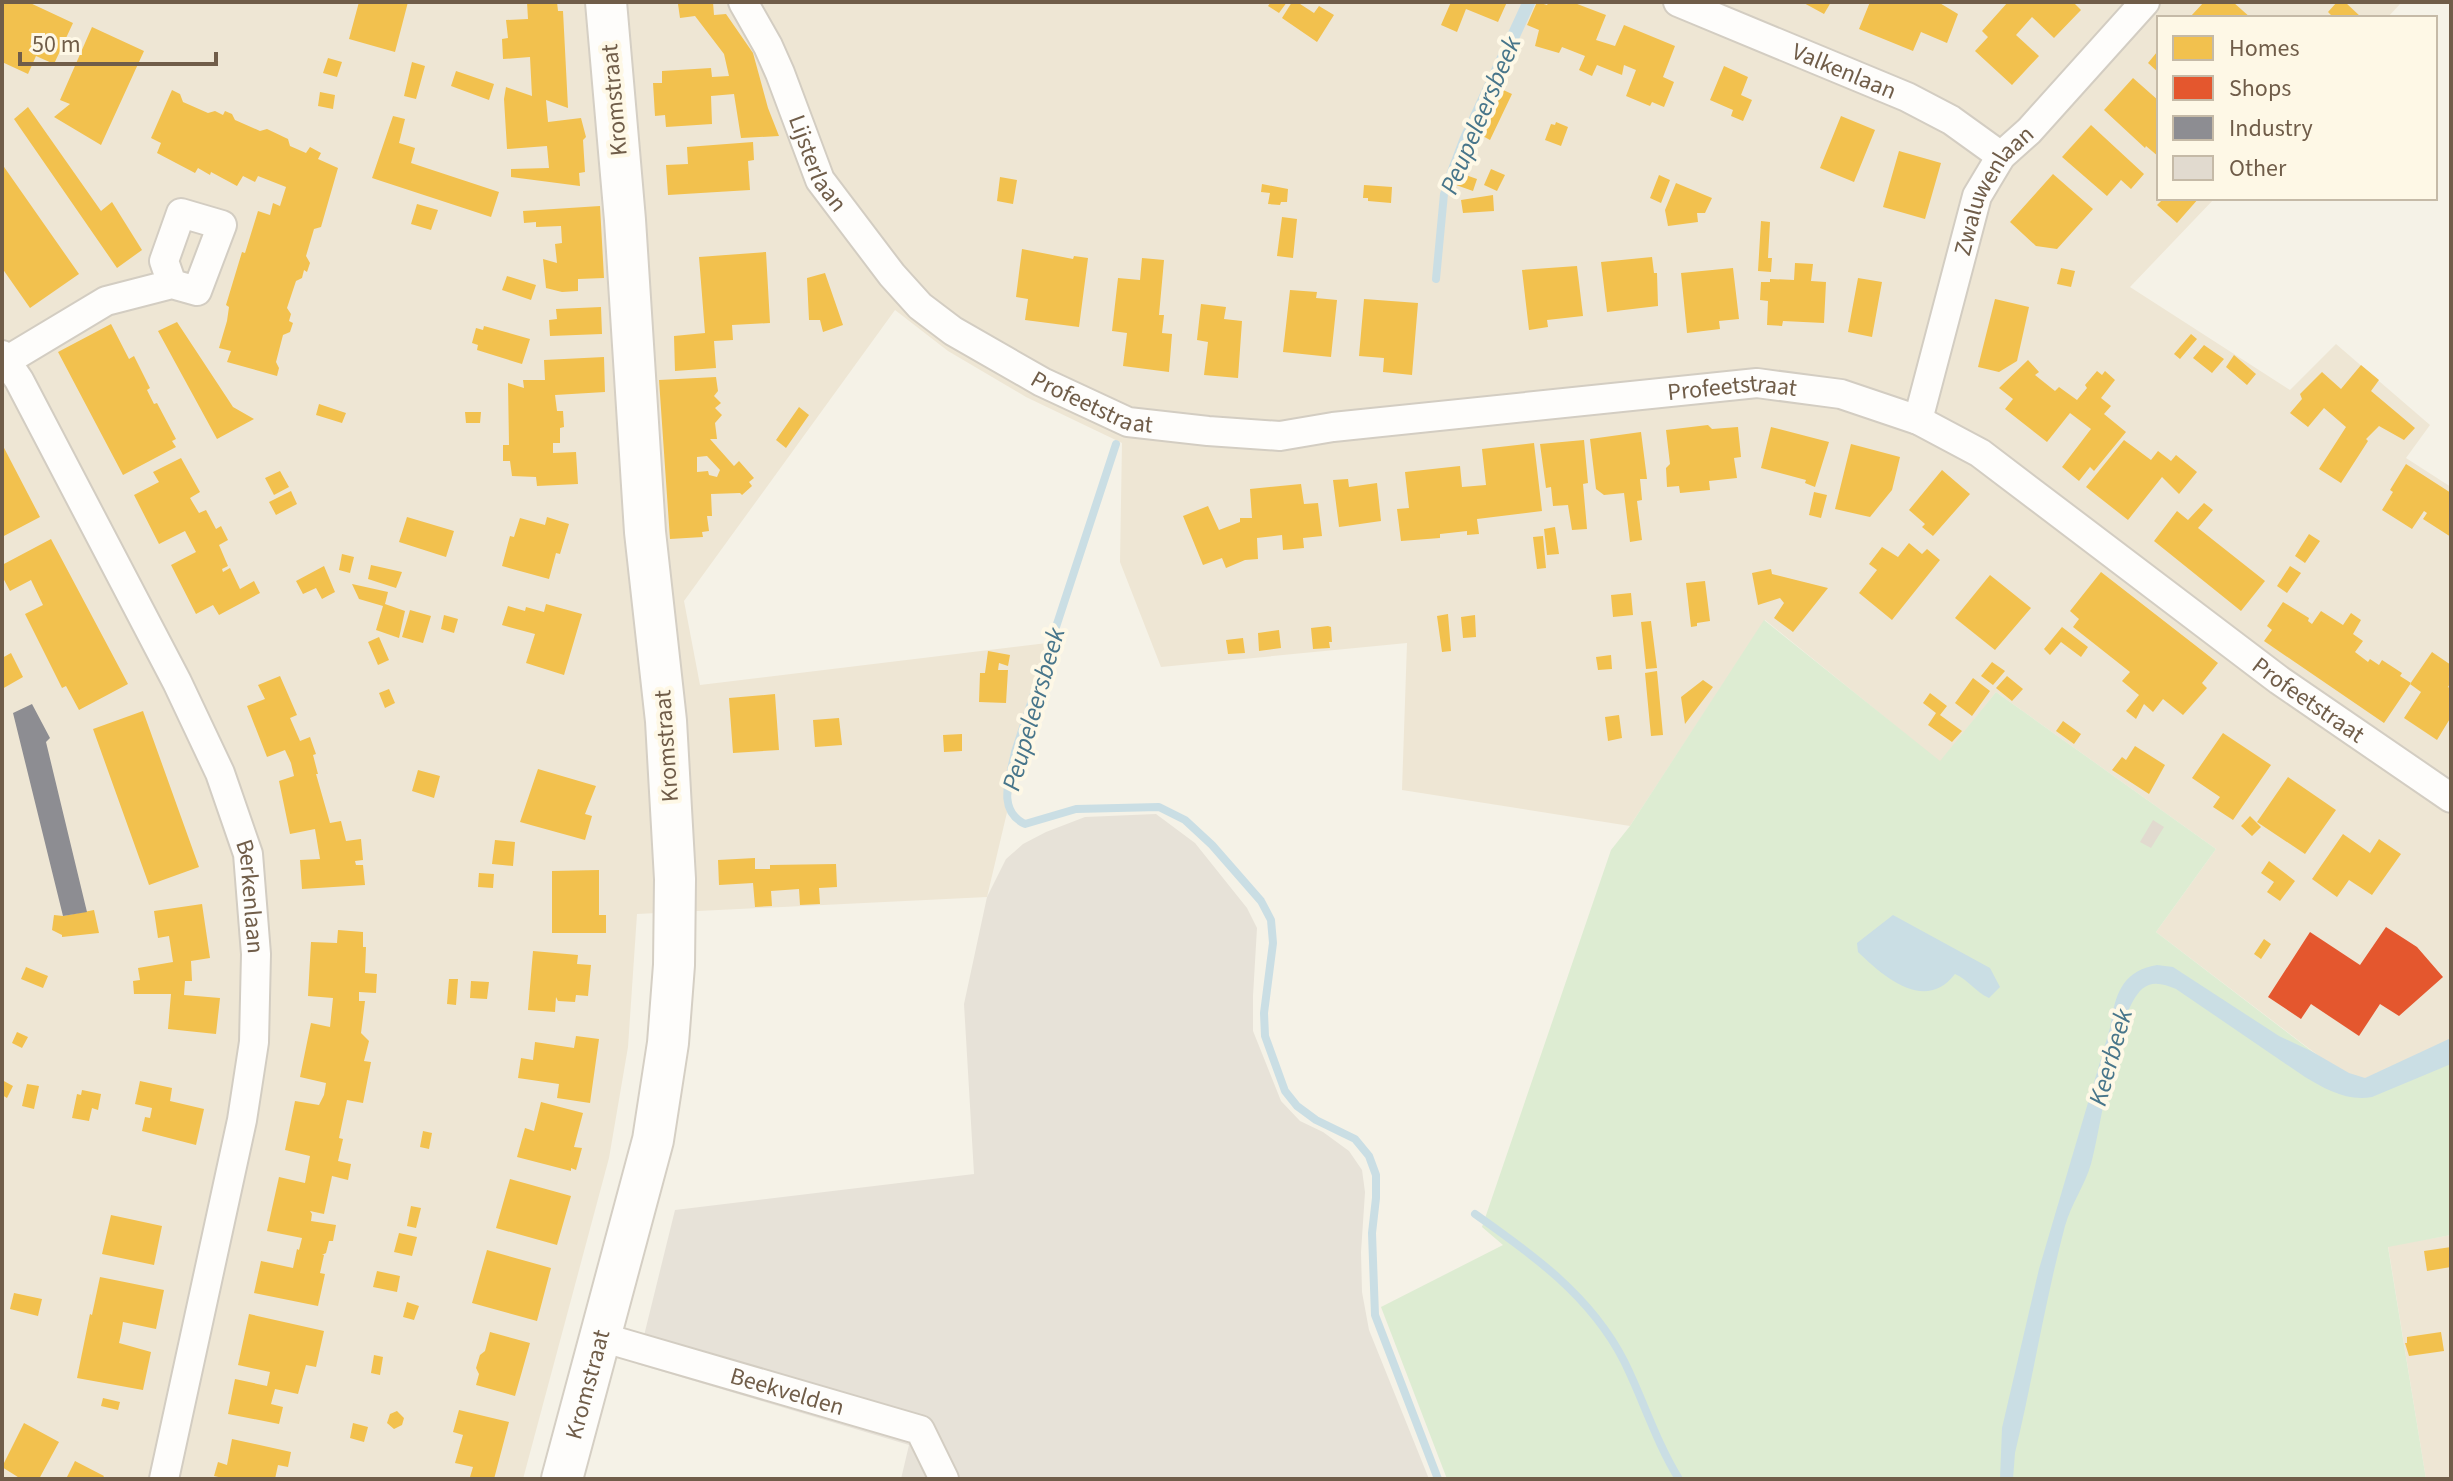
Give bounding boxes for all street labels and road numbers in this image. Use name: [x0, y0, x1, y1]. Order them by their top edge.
street label: Valkenlaan: [1787, 34, 1902, 109]
street label: Kromstraat: [592, 42, 637, 157]
street label: Lijsterlaan: [779, 110, 855, 219]
street label: Zwaluwenlaan: [1945, 117, 2042, 260]
street label: Profeetstraat: [1024, 362, 1155, 443]
street label: Profeetstraat: [1666, 366, 1799, 410]
street label: Profeetstraat: [2244, 648, 2372, 752]
street label: Kromstraat: [645, 689, 688, 803]
street label: Berkenlaan: [226, 835, 273, 955]
street label: Kromstraat: [556, 1326, 619, 1443]
street label: Beekvelden: [726, 1359, 848, 1425]

